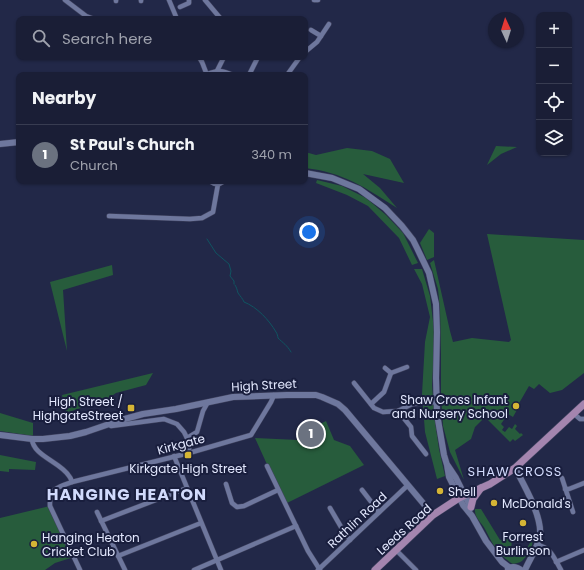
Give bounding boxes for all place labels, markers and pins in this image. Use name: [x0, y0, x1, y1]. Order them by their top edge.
place label: Shaw Cross Infant and Nursery School: [392, 391, 508, 422]
place label: High Street / HighgateStreet: [33, 393, 123, 424]
marker: Shaw Cross Infant and Nursery School: [511, 401, 521, 411]
marker: High Street / HighgateStreet: [126, 403, 136, 413]
pin: 1: [298, 419, 324, 449]
marker: Kirkgate High Street: [183, 450, 193, 460]
place label: Kirkgate High Street: [129, 460, 247, 477]
place label: Shell: [448, 483, 476, 500]
marker: Shell: [435, 486, 445, 496]
place label: McDonald's: [502, 495, 571, 512]
marker: McDonald's: [489, 498, 499, 508]
marker: Forrest Burlinson: [518, 518, 528, 528]
place label: Forrest Burlinson: [496, 528, 550, 559]
place label: Hanging Heaton Cricket Club: [42, 529, 140, 560]
marker: Hanging Heaton Cricket Club: [29, 539, 39, 549]

